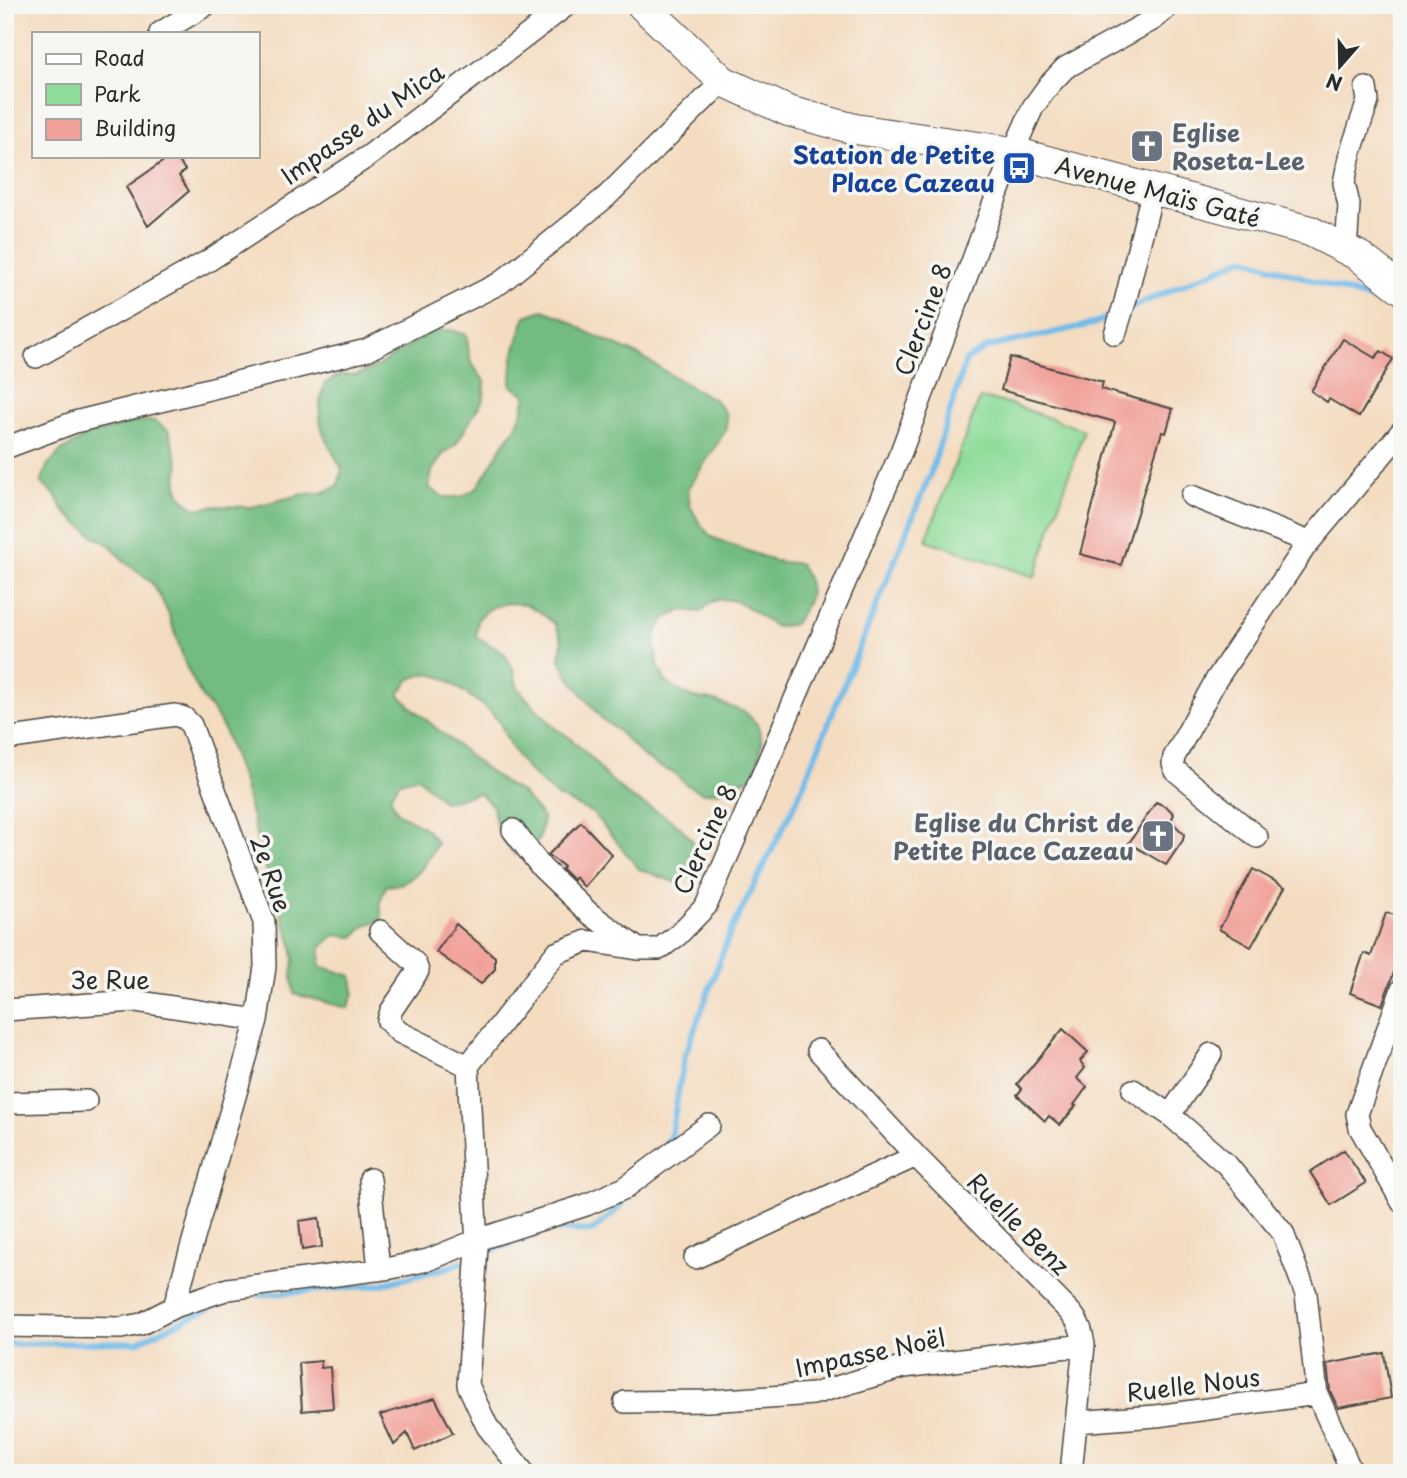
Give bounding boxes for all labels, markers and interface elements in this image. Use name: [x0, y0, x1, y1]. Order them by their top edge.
legend: [32, 32, 259, 158]
north arrow: [1306, 32, 1376, 102]
text: Road: [94, 41, 145, 73]
street label: Impasse du Mica: [273, 53, 451, 193]
text: N: [1322, 67, 1346, 99]
text: Park: [94, 77, 141, 109]
text: Building: [94, 111, 176, 143]
place label: Eglise Roseta-Lee: [1172, 114, 1305, 178]
church icon: Eglise Roseta-Lee: [1128, 127, 1166, 165]
place label: Station de Petite Place Cazeau: [793, 136, 995, 200]
street label: Avenue Maïs Gaté: [1051, 146, 1265, 236]
bus stop icon: Station de Petite Place Cazeau: [1000, 149, 1038, 187]
street label: Clercine 8: [884, 257, 960, 381]
street label: Clercine 8: [663, 778, 745, 900]
place label: Eglise du Christ de Petite Place Cazeau: [893, 804, 1134, 868]
church icon: Eglise du Christ de Petite Place Cazeau: [1139, 817, 1177, 855]
street label: 2e Rue: [242, 829, 302, 917]
street label: 3e Rue: [70, 961, 150, 997]
street label: Ruelle Benz: [960, 1164, 1078, 1282]
street label: Impasse Noël: [792, 1319, 948, 1385]
street label: Ruelle Nous: [1124, 1358, 1262, 1410]

